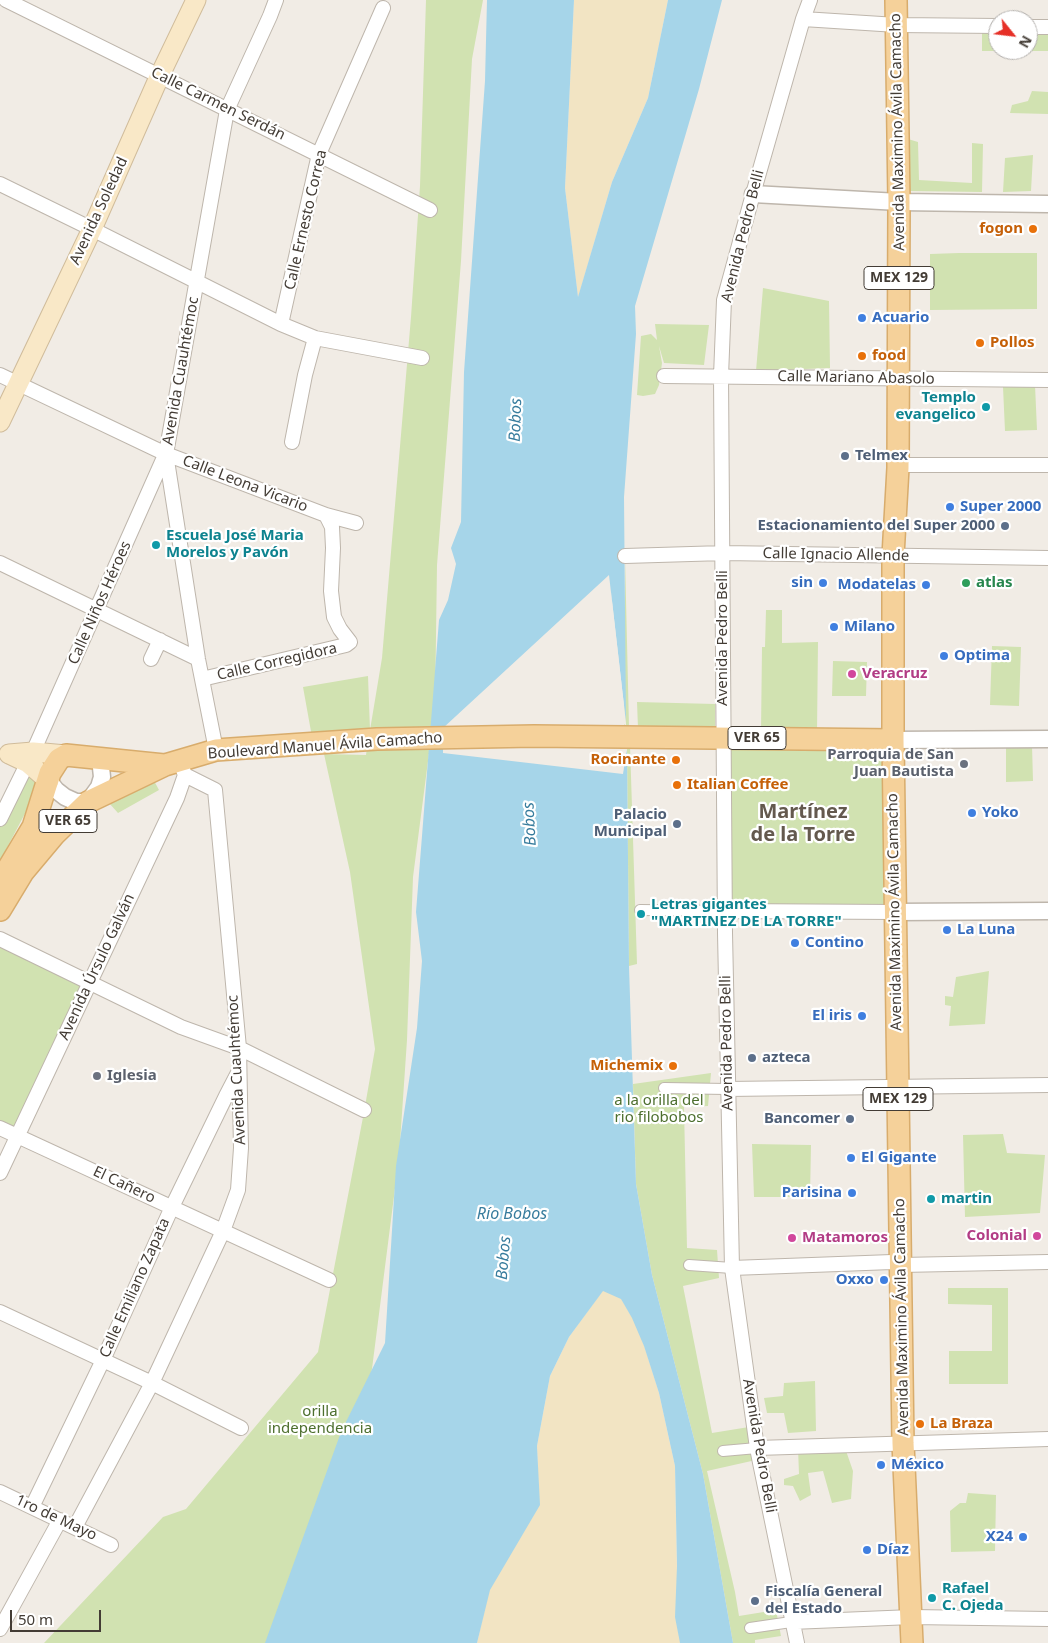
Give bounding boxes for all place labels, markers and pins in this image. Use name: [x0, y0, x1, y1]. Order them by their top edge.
place label: fogon: [979, 220, 1023, 238]
marker: fogon: [1027, 223, 1039, 235]
place label: Acuario: [872, 309, 929, 327]
marker: Acuario: [856, 312, 868, 324]
place label: Pollos: [990, 334, 1035, 352]
marker: Pollos: [974, 337, 986, 349]
place label: food: [872, 347, 906, 365]
marker: food: [856, 350, 868, 362]
place label: Templo evangelico: [896, 389, 976, 424]
marker: Templo evangelico: [980, 401, 992, 413]
place label: Telmex: [855, 447, 908, 465]
marker: Telmex: [839, 450, 851, 462]
place label: Super 2000: [960, 498, 1041, 516]
marker: Super 2000: [944, 501, 956, 513]
place label: Estacionamiento del Super 2000: [757, 517, 995, 535]
marker: Estacionamiento del Super 2000: [999, 520, 1011, 532]
place label: Escuela José Maria Morelos y Pavón: [166, 527, 304, 562]
marker: Escuela José Maria Morelos y Pavón: [150, 539, 162, 551]
place label: sin: [791, 574, 813, 592]
place label: atlas: [976, 574, 1012, 592]
place label: Modatelas: [838, 576, 916, 594]
marker: sin: [817, 577, 829, 589]
marker: atlas: [960, 577, 972, 589]
marker: Modatelas: [920, 579, 932, 591]
place label: Milano: [844, 618, 895, 636]
marker: Milano: [828, 621, 840, 633]
place label: Optima: [954, 647, 1010, 665]
marker: Optima: [938, 650, 950, 662]
place label: Veracruz: [862, 665, 927, 683]
marker: Veracruz: [846, 668, 858, 680]
place label: Parroquia de San Juan Bautista: [827, 746, 954, 781]
place label: Rocinante: [591, 751, 666, 769]
marker: Rocinante: [670, 754, 682, 766]
marker: Parroquia de San Juan Bautista: [958, 758, 970, 770]
place label: Italian Coffee: [687, 776, 788, 794]
marker: Italian Coffee: [671, 779, 683, 791]
place label: Yoko: [982, 804, 1019, 822]
place label: Palacio Municipal: [594, 806, 667, 841]
marker: Yoko: [966, 807, 978, 819]
marker: Palacio Municipal: [671, 818, 683, 830]
place label: Letras gigantes "MARTINEZ DE LA TORRE": [651, 896, 842, 931]
marker: Letras gigantes "MARTINEZ DE LA TORRE": [635, 908, 647, 920]
place label: La Luna: [957, 921, 1015, 939]
marker: La Luna: [941, 924, 953, 936]
place label: Contino: [805, 934, 864, 952]
marker: Contino: [789, 937, 801, 949]
place label: El iris: [812, 1007, 852, 1025]
marker: El iris: [856, 1010, 868, 1022]
place label: azteca: [762, 1049, 811, 1067]
marker: azteca: [746, 1052, 758, 1064]
place label: Michemix: [590, 1057, 663, 1075]
marker: Michemix: [667, 1060, 679, 1072]
place label: Iglesia: [107, 1067, 157, 1085]
marker: Iglesia: [91, 1070, 103, 1082]
place label: Bancomer: [764, 1110, 840, 1128]
marker: Bancomer: [844, 1113, 856, 1125]
place label: El Gigante: [861, 1149, 937, 1167]
marker: El Gigante: [845, 1152, 857, 1164]
place label: Parisina: [782, 1184, 842, 1202]
marker: Parisina: [846, 1187, 858, 1199]
place label: martin: [941, 1190, 992, 1208]
marker: martin: [925, 1193, 937, 1205]
place label: Colonial: [966, 1227, 1027, 1245]
place label: Matamoros: [802, 1229, 888, 1247]
marker: Colonial: [1031, 1230, 1043, 1242]
marker: Matamoros: [786, 1232, 798, 1244]
place label: Oxxo: [836, 1271, 874, 1289]
marker: Oxxo: [878, 1274, 890, 1286]
place label: La Braza: [930, 1415, 993, 1433]
marker: La Braza: [914, 1418, 926, 1430]
place label: México: [891, 1456, 944, 1474]
marker: México: [875, 1459, 887, 1471]
place label: X24: [986, 1528, 1013, 1546]
marker: X24: [1017, 1531, 1029, 1543]
place label: Díaz: [877, 1541, 909, 1559]
marker: Díaz: [861, 1544, 873, 1556]
place label: Rafael C. Ojeda: [942, 1580, 1003, 1615]
place label: Fiscalía General del Estado: [765, 1583, 882, 1618]
marker: Rafael C. Ojeda: [926, 1592, 938, 1604]
marker: Fiscalía General del Estado: [749, 1595, 761, 1607]

